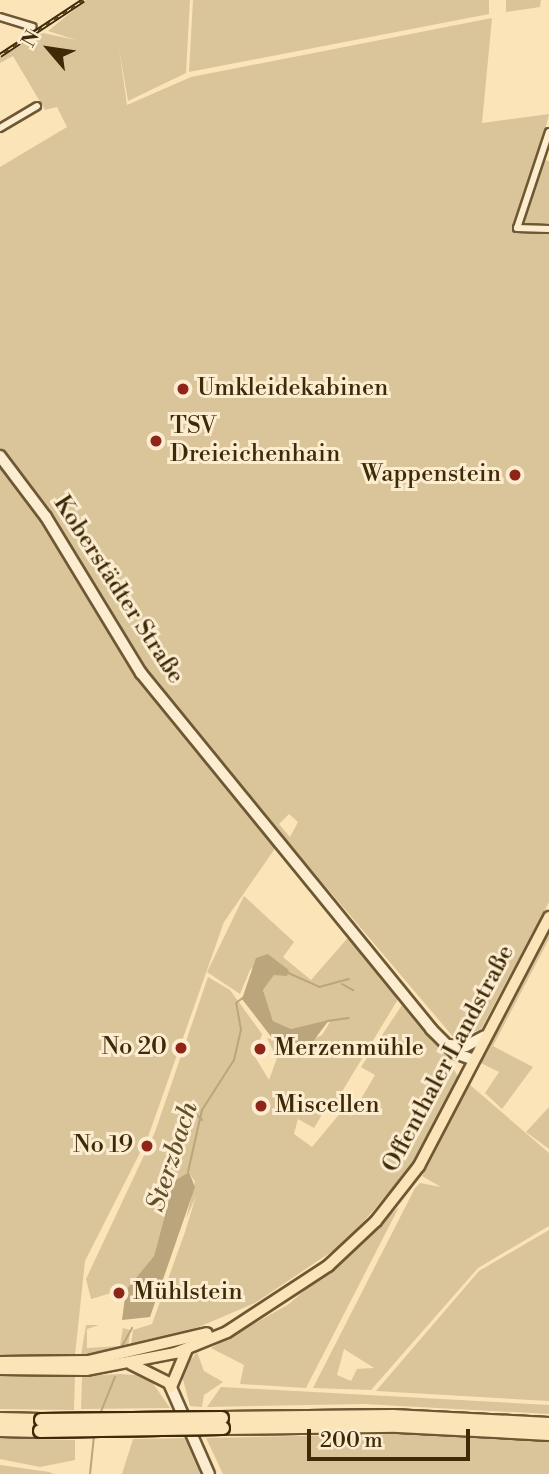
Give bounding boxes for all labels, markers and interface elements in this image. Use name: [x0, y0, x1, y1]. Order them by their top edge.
north arrow: [14, 14, 84, 84]
text: N: [16, 26, 45, 51]
place label: Umkleidekabinen: [197, 375, 388, 403]
marker: Umkleidekabinen: [175, 381, 191, 397]
place label: TSV Dreieichenhain: [170, 413, 340, 469]
marker: TSV Dreieichenhain: [148, 433, 164, 449]
place label: Wappenstein: [361, 461, 501, 489]
marker: Wappenstein: [507, 467, 523, 483]
street label: Koberstädter Straße: [46, 491, 190, 689]
street label: Offenthaler Landstraße: [377, 940, 521, 1178]
place label: No 20: [101, 1034, 167, 1062]
place label: Merzenmühle: [274, 1035, 424, 1063]
marker: No 20: [173, 1040, 189, 1056]
marker: Merzenmühle: [252, 1041, 268, 1057]
place label: Miscellen: [275, 1092, 380, 1120]
water label: Sterzbach: [141, 1098, 205, 1216]
marker: Miscellen: [253, 1098, 269, 1114]
place label: No 19: [73, 1132, 133, 1160]
marker: No 19: [139, 1138, 155, 1154]
place label: Mühlstein: [133, 1279, 243, 1307]
marker: Mühlstein: [111, 1285, 127, 1301]
scale bar: [311, 1414, 474, 1458]
text: 200 m: [320, 1428, 383, 1454]

